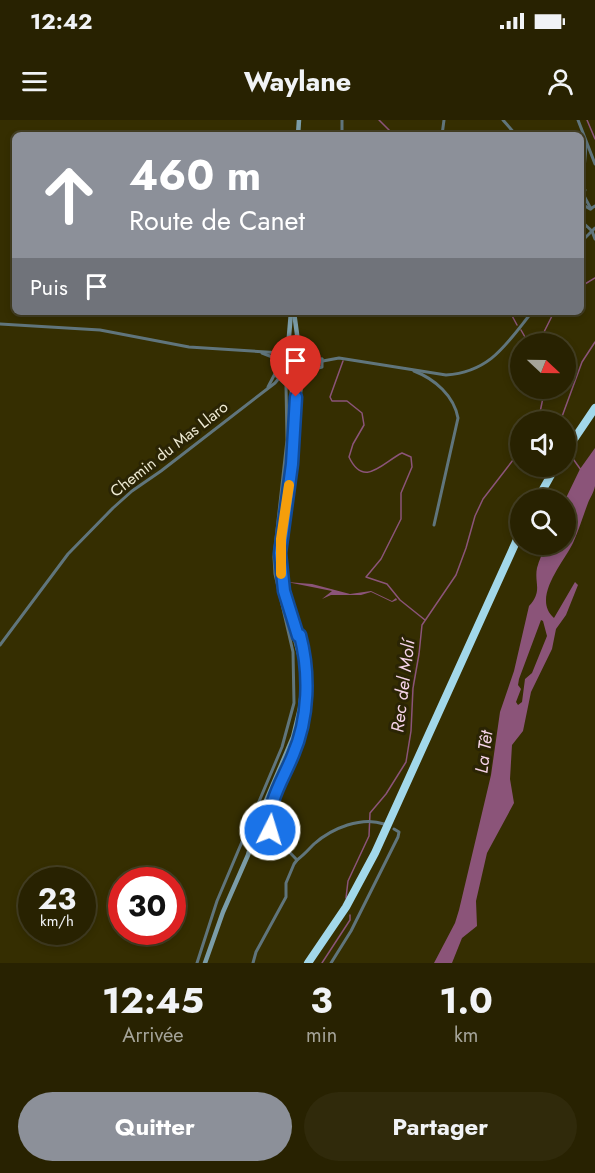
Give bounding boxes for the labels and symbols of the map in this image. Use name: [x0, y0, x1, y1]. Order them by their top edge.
north arrow: [510, 333, 576, 399]
pin: [270, 335, 321, 397]
street label: Chemin du Mas Llaro: [105, 395, 233, 502]
water label: Rec del Molí: [384, 636, 422, 734]
water label: La Têt: [468, 727, 500, 775]
position arrow: [238, 798, 302, 862]
speed limit sign: 30: [108, 867, 186, 945]

